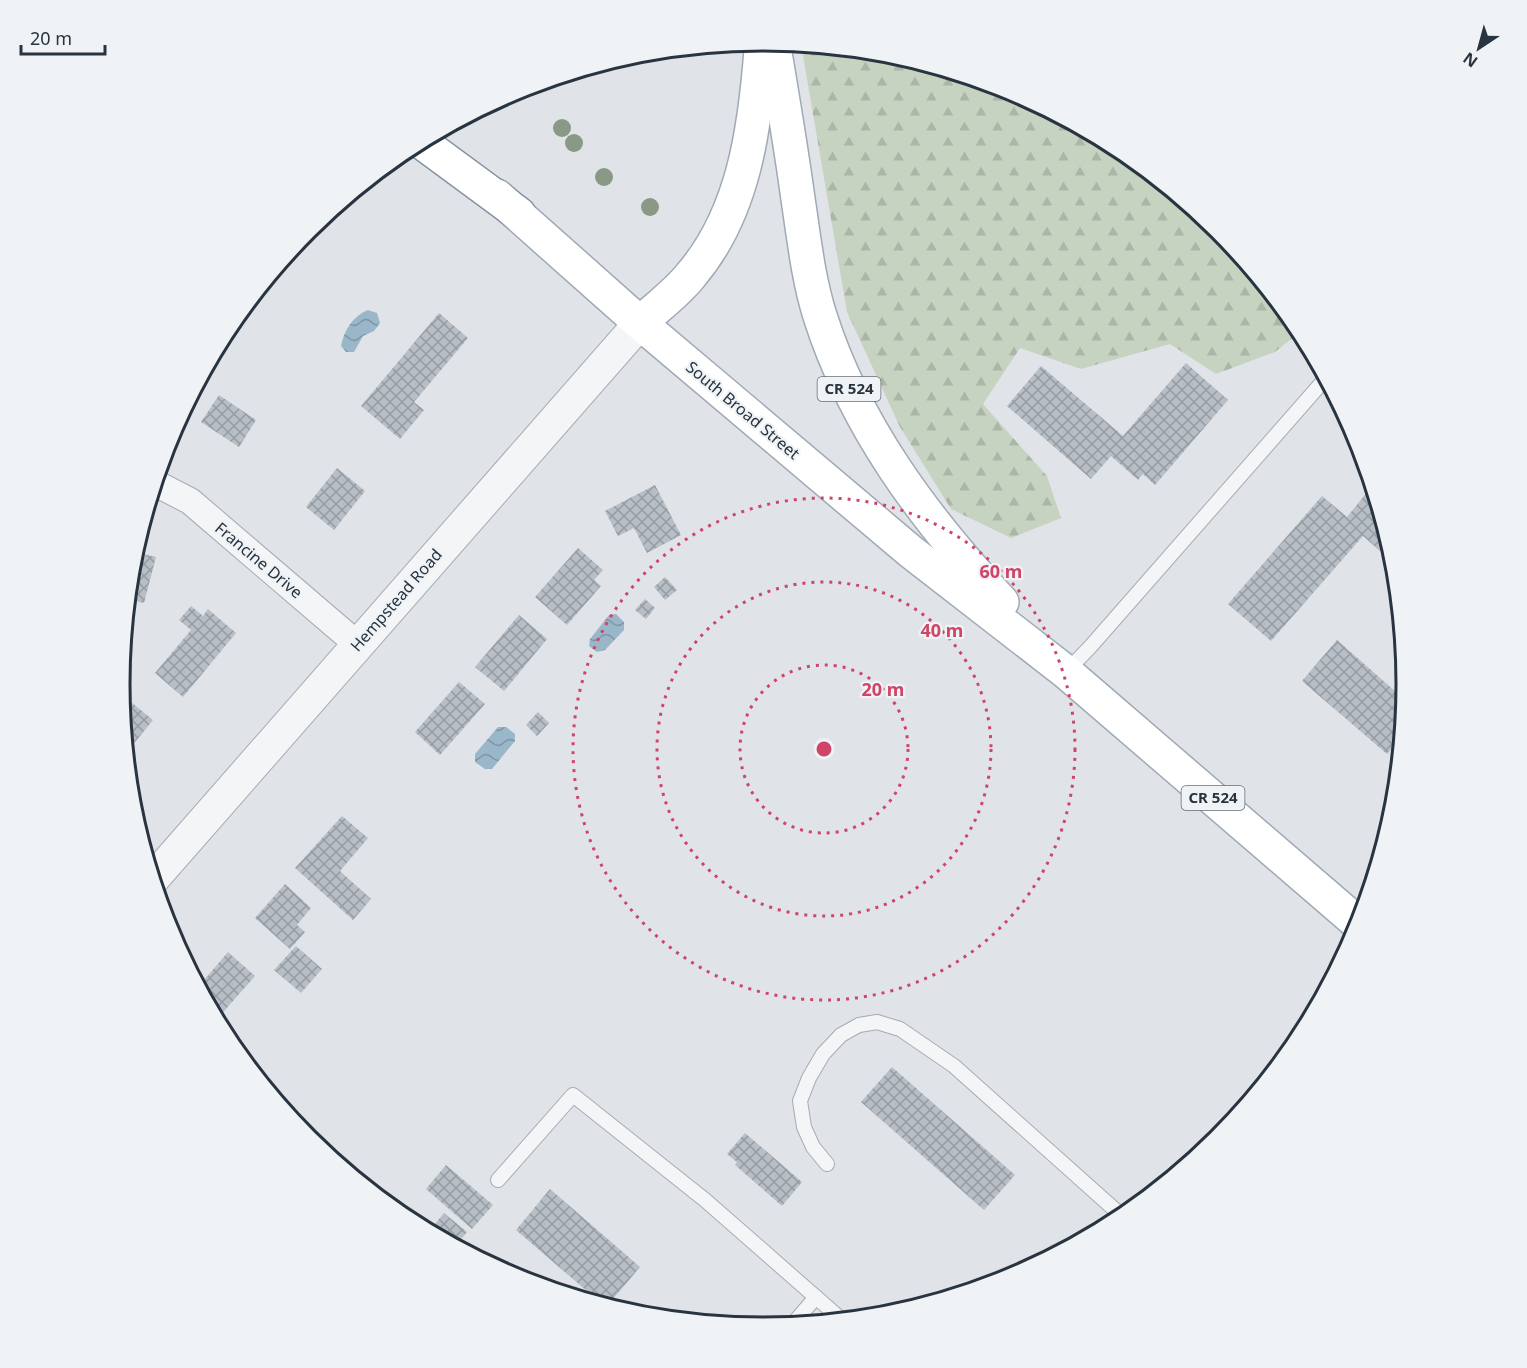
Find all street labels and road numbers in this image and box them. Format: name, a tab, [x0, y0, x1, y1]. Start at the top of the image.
street label: South Broad Street	[681, 356, 805, 464]
road number: CR 524	[818, 377, 880, 401]
street label: Francine Drive	[211, 517, 307, 603]
street label: Hempstead Road	[345, 544, 447, 656]
road number: CR 524	[1182, 786, 1244, 810]

